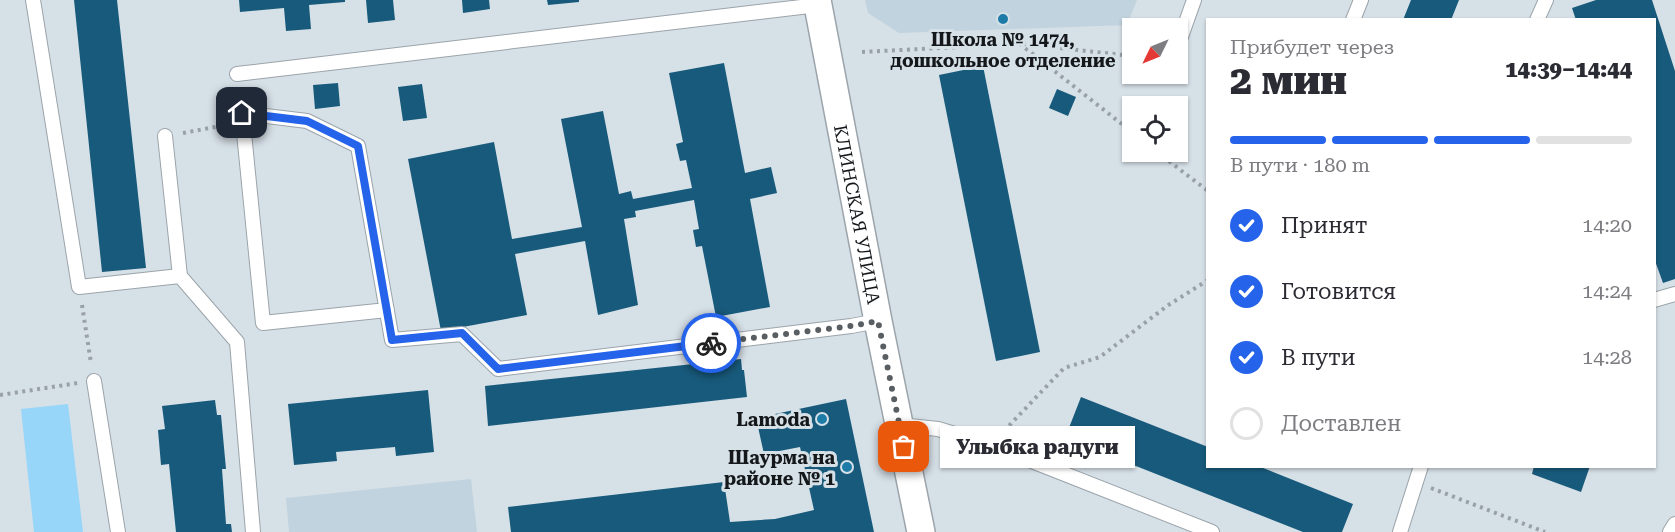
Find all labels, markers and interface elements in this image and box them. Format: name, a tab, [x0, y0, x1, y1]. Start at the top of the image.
marker: Школа № 1474, дошкольное отделение	[996, 12, 1010, 26]
north arrow	[1122, 18, 1188, 84]
map controls	[1122, 18, 1188, 162]
place label: Школа № 1474, дошкольное отделение	[890, 29, 1116, 71]
text: Прибудет через	[1230, 35, 1394, 59]
text: 14:39–14:44	[1505, 57, 1632, 82]
text: 2 мин	[1230, 58, 1347, 104]
pin	[216, 87, 267, 138]
icon: home	[225, 96, 258, 129]
button: locate	[1122, 96, 1188, 162]
street label: КЛИНСКАЯ УЛИЦА	[830, 123, 885, 306]
text: В пути · 180 m	[1230, 153, 1370, 177]
icon: check	[1230, 209, 1263, 242]
text: Принят	[1281, 213, 1368, 238]
text: 14:20	[1582, 213, 1632, 237]
icon: check	[1230, 275, 1263, 308]
text: Готовится	[1281, 279, 1396, 304]
text: 14:24	[1582, 279, 1632, 303]
courier	[681, 313, 741, 373]
icon: bike	[695, 327, 728, 360]
icon: check	[1230, 341, 1263, 374]
text: В пути	[1281, 345, 1356, 370]
text: 14:28	[1582, 345, 1632, 369]
place label: Lamoda	[736, 409, 810, 430]
text: Доставлен	[1281, 411, 1401, 436]
marker: Lamoda	[815, 412, 829, 426]
pin	[878, 421, 929, 472]
callout: Улыбка радуги	[940, 426, 1135, 468]
icon: bag	[887, 430, 920, 463]
text: Улыбка радуги	[956, 435, 1119, 459]
place label: Шаурма на районе № 1	[724, 447, 835, 489]
marker: Шаурма на районе № 1	[840, 460, 854, 474]

